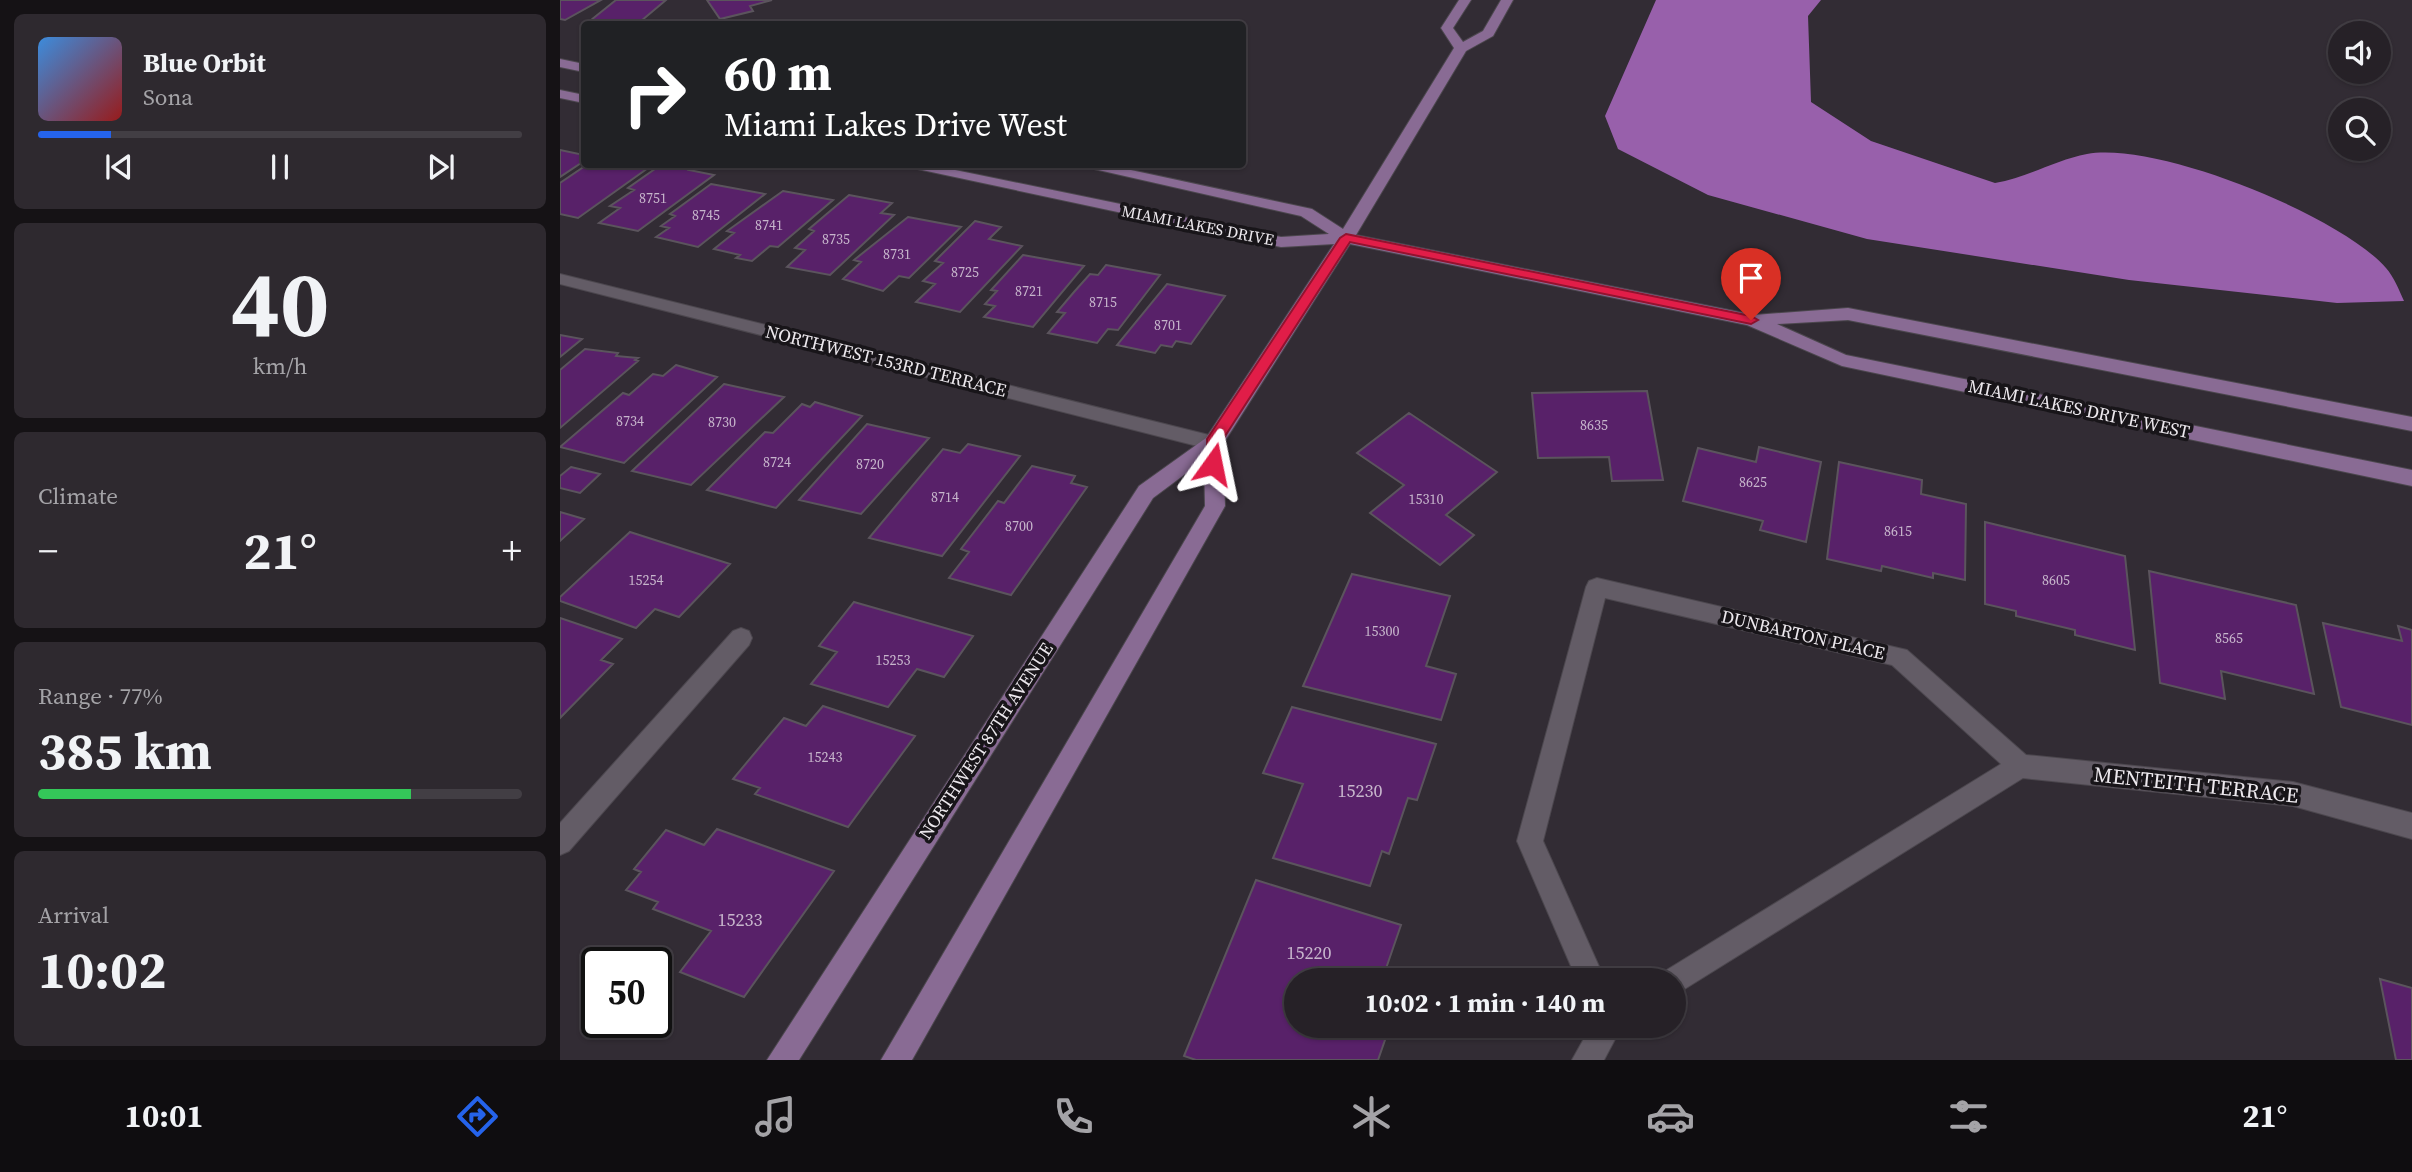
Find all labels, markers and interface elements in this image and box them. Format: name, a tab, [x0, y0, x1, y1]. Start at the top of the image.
map controls	[2328, 21, 2391, 161]
button: sound	[2328, 21, 2391, 84]
text: 60 m	[724, 39, 832, 106]
text: Blue Orbit	[143, 45, 266, 81]
icon: right	[609, 49, 700, 140]
text: Sona	[143, 81, 193, 113]
button: search	[2328, 98, 2391, 161]
text: Miami Lakes Drive West	[724, 103, 1067, 147]
icon: previous	[100, 148, 138, 186]
icon: pause	[261, 148, 299, 186]
icon: next	[422, 148, 460, 186]
house number: 8751	[639, 188, 667, 208]
street label: MIAMI LAKES DRIVE	[1120, 199, 1276, 251]
house number: 8745	[692, 205, 720, 225]
house number: 8741	[755, 215, 783, 235]
house number: 8735	[822, 229, 850, 249]
text: 40	[231, 242, 329, 366]
house number: 8731	[883, 244, 911, 264]
pin	[1721, 248, 1781, 320]
icon: arrive	[1732, 259, 1770, 297]
house number: 8725	[951, 262, 979, 282]
house number: 8721	[1015, 281, 1043, 301]
house number: 8715	[1089, 292, 1117, 312]
house number: 8701	[1154, 315, 1182, 335]
street label: NORTHWEST 153RD TERRACE	[763, 318, 1009, 403]
text: km/h	[253, 350, 307, 382]
street label: MIAMI LAKES DRIVE WEST	[1966, 373, 2192, 444]
house number: 8734	[616, 411, 644, 431]
house number: 8730	[708, 412, 736, 432]
house number: 8635	[1580, 415, 1608, 435]
position arrow	[1176, 427, 1250, 501]
house number: 8724	[763, 452, 791, 472]
house number: 8720	[856, 454, 884, 474]
house number: 8625	[1739, 472, 1767, 492]
text: Climate	[38, 480, 118, 512]
house number: 8714	[931, 487, 959, 507]
house number: 15310	[1409, 489, 1444, 509]
text: 21°	[243, 515, 317, 586]
house number: 8700	[1005, 516, 1033, 536]
house number: 8615	[1884, 521, 1912, 541]
text: −	[38, 525, 58, 577]
text: +	[502, 525, 522, 577]
house number: 15254	[629, 570, 664, 590]
house number: 8605	[2042, 570, 2070, 590]
street label: DUNBARTON PLACE	[1719, 604, 1888, 666]
house number: 15300	[1365, 621, 1400, 641]
house number: 8565	[2215, 628, 2243, 648]
street label: NORTHWEST 87TH AVENUE	[912, 637, 1059, 844]
house number: 15253	[876, 650, 911, 670]
text: Range · 77%	[38, 680, 163, 712]
text: 385 km	[38, 715, 212, 786]
house number: 15243	[808, 747, 843, 767]
street label: MENTEITH TERRACE	[2092, 759, 2300, 810]
house number: 15230	[1338, 778, 1383, 803]
text: Arrival	[38, 899, 109, 931]
house number: 15233	[718, 907, 763, 932]
text: 10:02	[38, 934, 166, 1005]
house number: 15220	[1287, 940, 1332, 965]
speed limit sign: 50	[581, 947, 672, 1038]
text: 10:02 · 1 min · 140 m	[1365, 985, 1605, 1021]
icon: directions	[453, 1092, 502, 1141]
icon: music	[751, 1092, 800, 1141]
icon: phone	[1049, 1092, 1098, 1141]
icon: climate	[1347, 1092, 1396, 1141]
icon: car	[1646, 1092, 1695, 1141]
icon: filters	[1944, 1092, 1993, 1141]
text: 10:01	[125, 1094, 204, 1138]
text: 21°	[2242, 1094, 2287, 1138]

